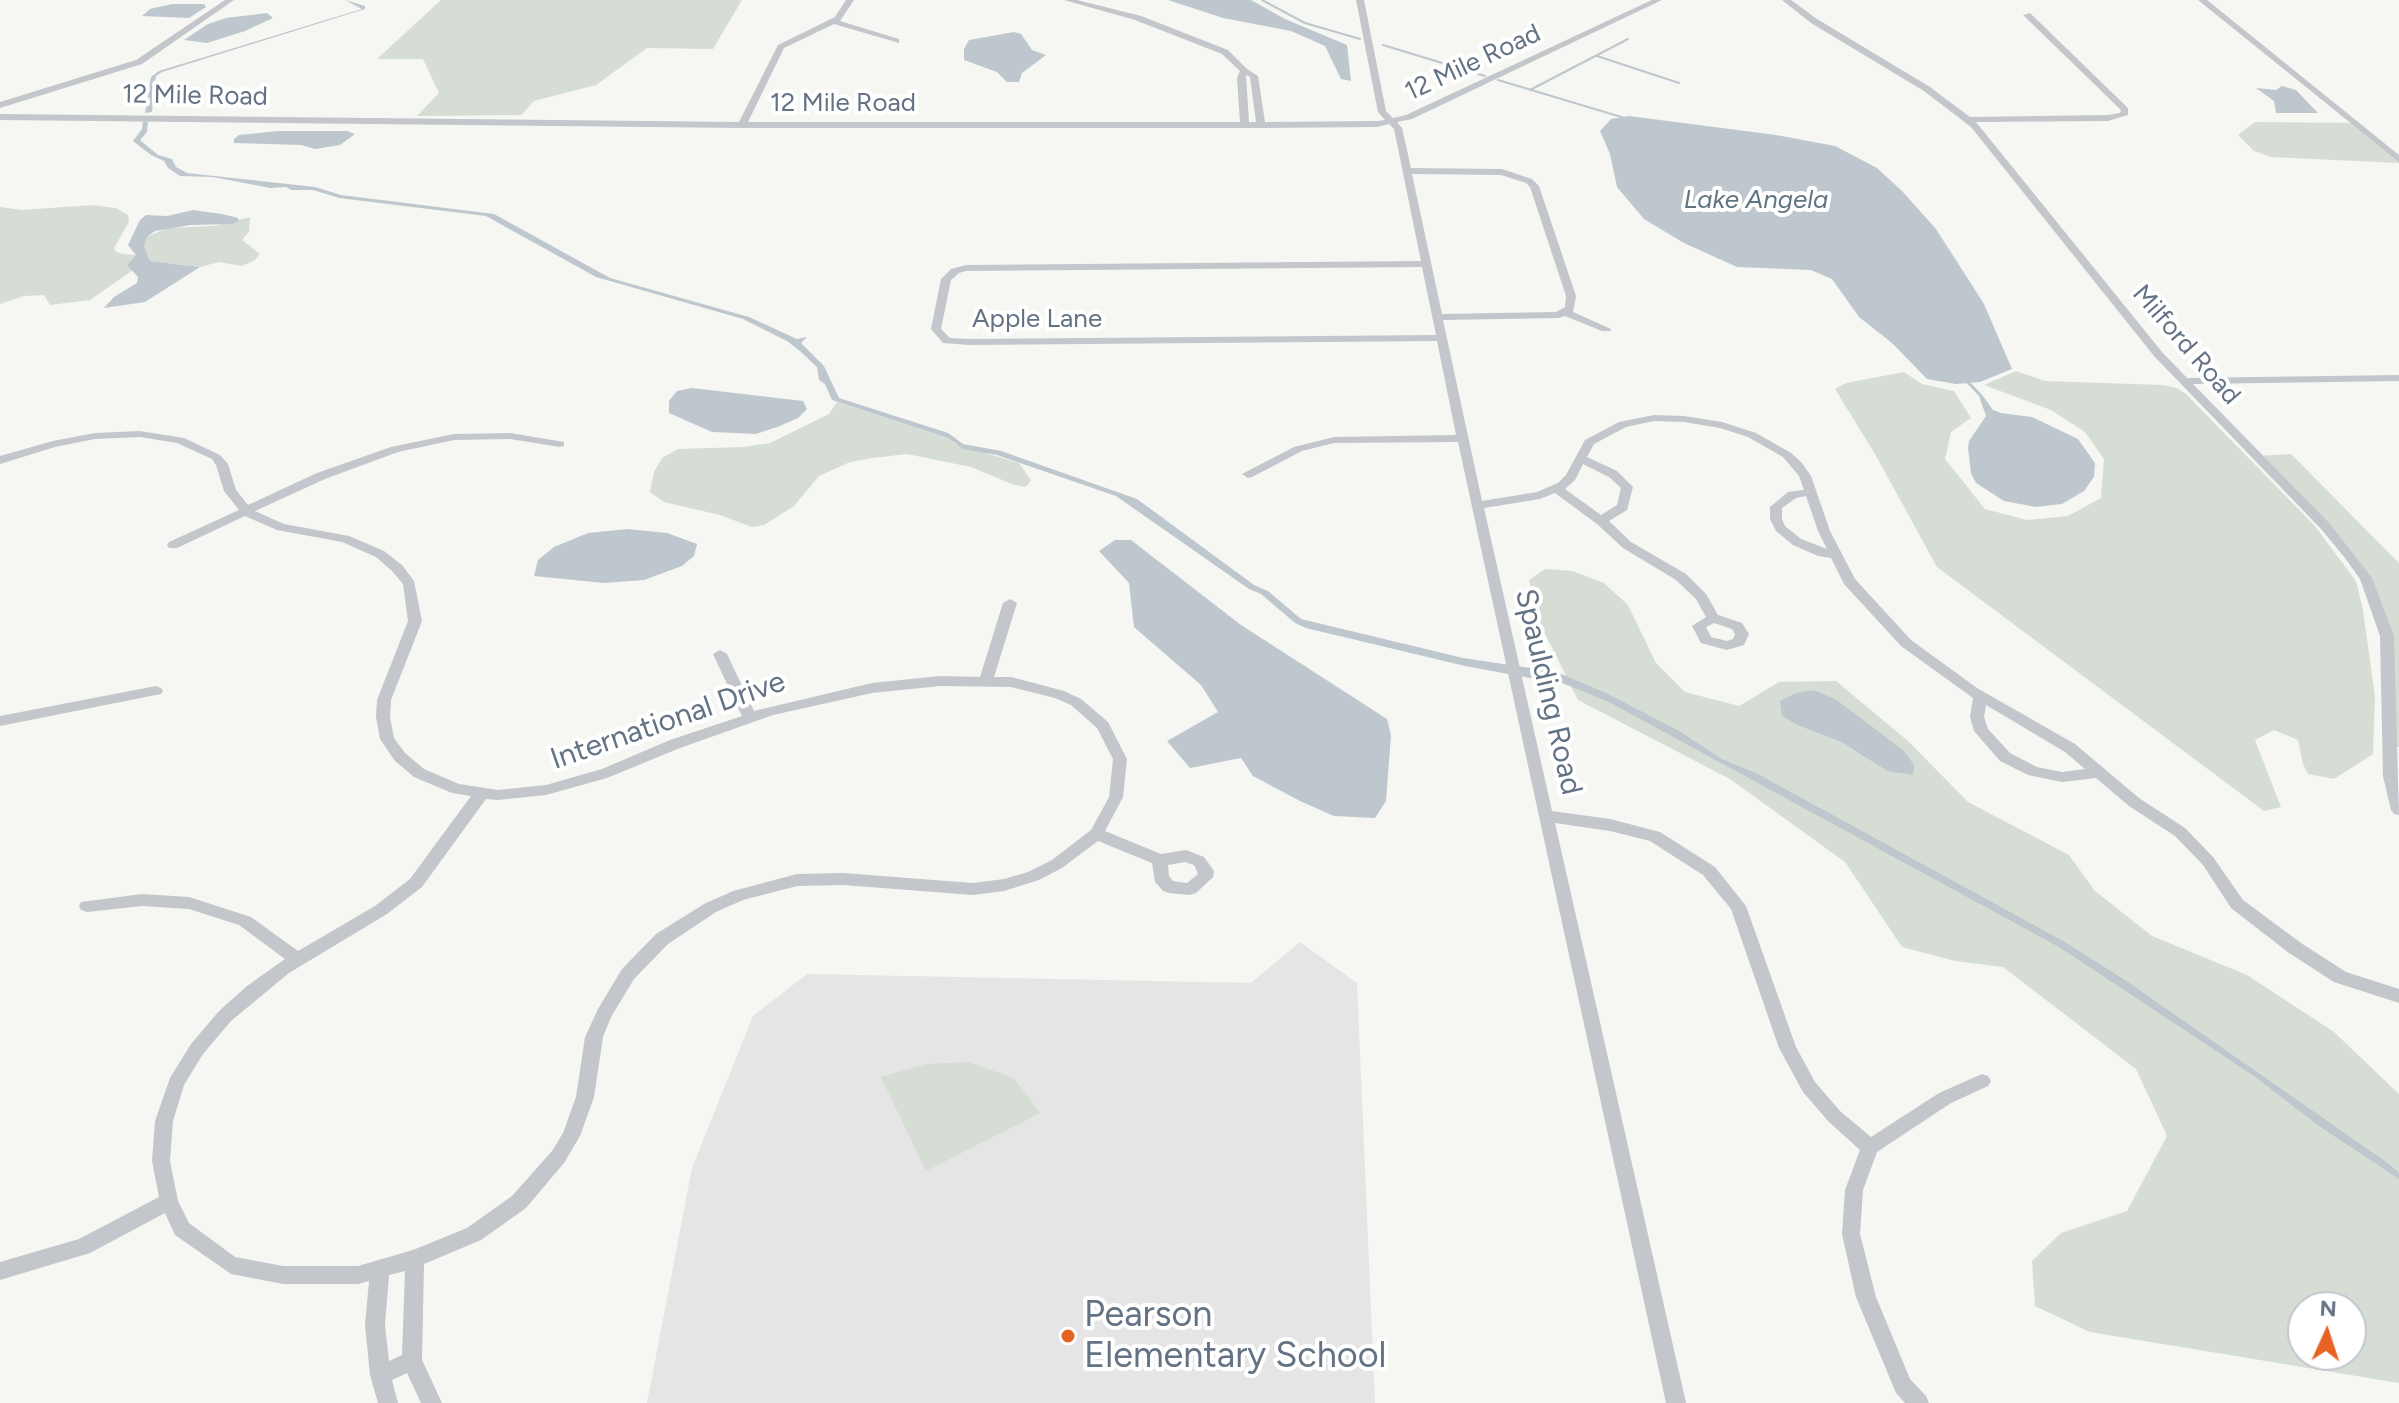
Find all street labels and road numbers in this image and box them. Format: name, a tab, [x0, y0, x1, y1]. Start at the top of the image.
street label: 12 Mile Road	[1400, 18, 1546, 108]
street label: 12 Mile Road	[122, 79, 268, 113]
street label: 12 Mile Road	[770, 87, 916, 119]
street label: Milford Road	[2125, 279, 2247, 411]
street label: Apple Lane	[972, 303, 1102, 335]
street label: Spaulding Road	[1507, 586, 1589, 798]
street label: International Drive	[546, 664, 790, 778]

